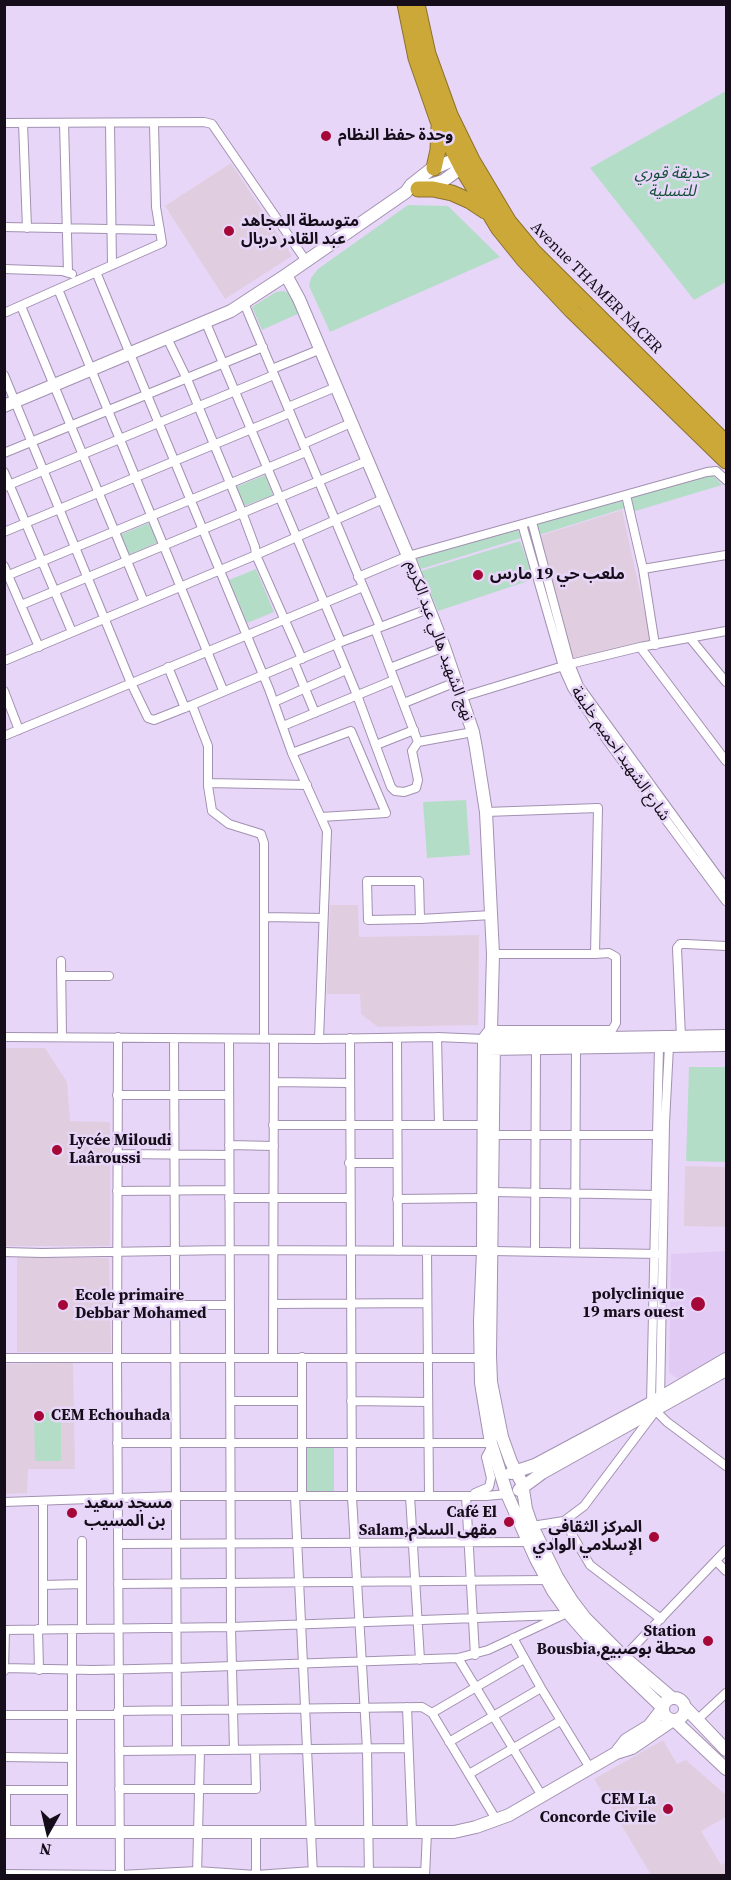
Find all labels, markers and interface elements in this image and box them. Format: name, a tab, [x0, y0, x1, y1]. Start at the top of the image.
place label: وحدة حفظ النظام	[338, 126, 453, 146]
marker: وحدة حفظ النظام	[319, 129, 333, 143]
park label: حديقة قوري للتسلية	[635, 164, 709, 202]
place label: متوسطة المجاهد عبد القادر دربال	[241, 212, 359, 250]
street label: Avenue THAMER NACER	[526, 218, 666, 358]
marker: متوسطة المجاهد عبد القادر دربال	[222, 224, 236, 238]
street label: نهج الشهيد هالي عبد الكريم	[401, 558, 477, 724]
place label: ملعب حي 19 مارس	[490, 565, 625, 585]
marker: ملعب حي 19 مارس	[471, 568, 485, 582]
street label: شارع الشهيد احميم خليفة	[566, 683, 674, 825]
place label: Lycée Miloudi Laâroussi	[69, 1131, 172, 1169]
marker: Lycée Miloudi Laâroussi	[50, 1143, 64, 1157]
place label: polyclinique 19 mars ouest	[582, 1285, 684, 1323]
place label: Ecole primaire Debbar Mohamed	[75, 1286, 207, 1324]
marker: polyclinique 19 mars ouest	[689, 1295, 707, 1313]
marker: Ecole primaire Debbar Mohamed	[56, 1298, 70, 1312]
place label: CEM Echouhada	[51, 1406, 170, 1426]
marker: CEM Echouhada	[32, 1409, 46, 1423]
place label: مسجد سعيد بن المسيب	[84, 1494, 172, 1532]
place label: Café El Salam,مقهى السلام	[359, 1503, 497, 1541]
marker: مسجد سعيد بن المسيب	[65, 1506, 79, 1520]
marker: Café El Salam,مقهى السلام	[502, 1515, 516, 1529]
place label: المركز الثقافي الإسلامي الوادي	[533, 1518, 642, 1556]
marker: المركز الثقافي الإسلامي الوادي	[647, 1530, 661, 1544]
place label: Station Bousbia,محطة بوصبيع	[536, 1622, 696, 1660]
marker: Station Bousbia,محطة بوصبيع	[701, 1634, 715, 1648]
place label: CEM La Concorde Civile	[540, 1790, 656, 1828]
north arrow	[18, 1802, 78, 1862]
marker: CEM La Concorde Civile	[661, 1802, 675, 1816]
text: N	[38, 1838, 53, 1862]

